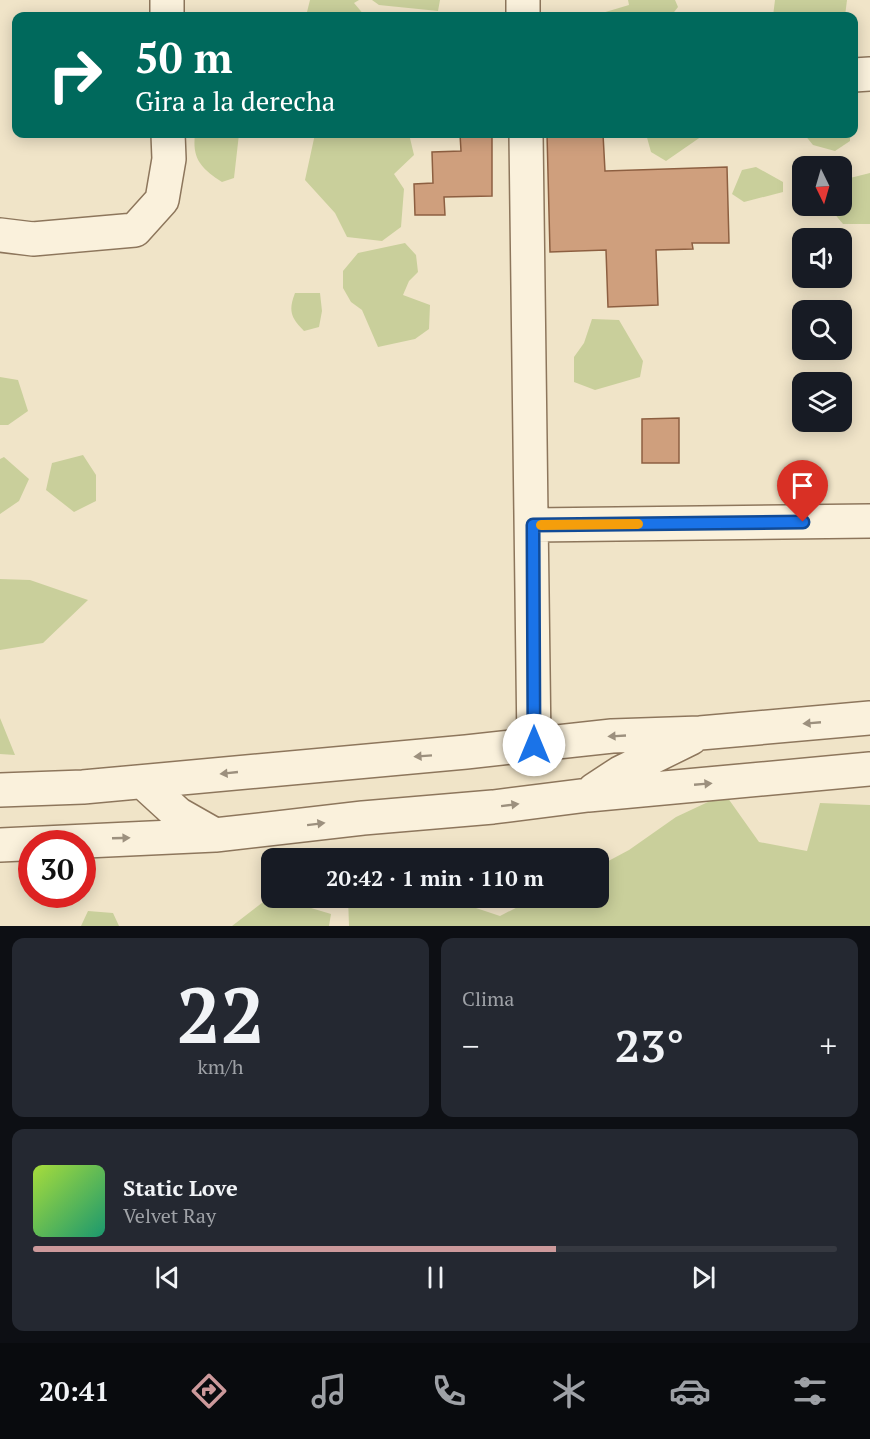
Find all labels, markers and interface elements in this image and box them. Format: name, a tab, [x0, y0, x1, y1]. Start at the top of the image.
text: 50 m	[135, 29, 233, 85]
icon: right	[36, 36, 114, 114]
text: Gira a la derecha	[135, 83, 335, 119]
north arrow	[792, 156, 852, 216]
map controls	[792, 156, 852, 432]
button: sound	[792, 228, 852, 288]
button: search	[792, 300, 852, 360]
button: layers	[792, 372, 852, 432]
pin	[777, 460, 828, 522]
icon: arrive	[786, 469, 819, 502]
position arrow	[502, 713, 566, 777]
one-way arrow	[802, 718, 821, 728]
one-way arrow	[608, 732, 627, 741]
one-way arrow	[414, 751, 433, 760]
one-way arrow	[220, 768, 239, 778]
one-way arrow	[694, 779, 713, 789]
one-way arrow	[500, 800, 519, 810]
one-way arrow	[306, 819, 325, 828]
speed limit sign: 30	[18, 830, 96, 908]
one-way arrow	[112, 833, 131, 842]
text: 20:42 · 1 min · 110 m	[326, 863, 544, 892]
text: 22	[176, 962, 265, 1065]
text: Clima	[462, 985, 514, 1012]
text: 23°	[615, 1015, 684, 1075]
text: −	[462, 1024, 480, 1067]
text: +	[819, 1024, 837, 1067]
text: km/h	[197, 1053, 244, 1080]
text: Static Love	[123, 1173, 238, 1202]
text: Velvet Ray	[123, 1202, 216, 1229]
icon: previous	[151, 1261, 184, 1294]
icon: pause	[419, 1261, 452, 1294]
icon: next	[687, 1261, 720, 1294]
icon: directions	[188, 1370, 230, 1412]
icon: music	[308, 1370, 350, 1412]
icon: phone	[428, 1370, 470, 1412]
icon: climate	[548, 1370, 590, 1412]
icon: car	[669, 1370, 711, 1412]
icon: filters	[789, 1370, 831, 1412]
text: 20:41	[39, 1373, 109, 1409]

